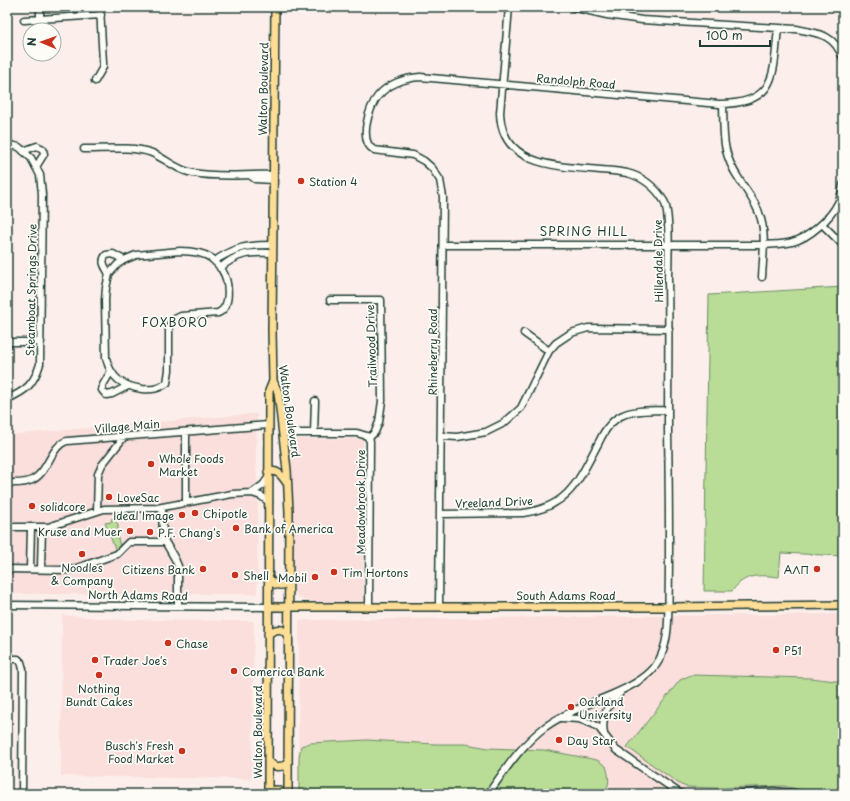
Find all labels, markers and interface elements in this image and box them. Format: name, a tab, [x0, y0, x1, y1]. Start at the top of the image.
north arrow	[22, 22, 62, 62]
scale bar	[700, 22, 770, 48]
text: 100 m	[706, 26, 743, 44]
text: N	[23, 37, 40, 46]
street label: Walton Boulevard	[254, 42, 272, 136]
street label: Randolph Road	[536, 69, 616, 93]
place label: Station 4	[309, 173, 358, 190]
marker: Station 4	[296, 176, 306, 186]
street label: Hillendale Drive	[649, 219, 667, 303]
district label: SPRING HILL	[540, 222, 628, 240]
street label: Steamboat Springs Drive	[21, 224, 41, 356]
street label: Trailwood Drive	[361, 304, 381, 388]
street label: Rhineberry Road	[424, 308, 441, 396]
district label: FOXBORO	[142, 313, 208, 331]
street label: Walton Boulevard	[275, 364, 305, 459]
street label: Village Main	[94, 415, 160, 437]
street label: Meadowbrook Drive	[352, 449, 369, 555]
place label: Whole Foods Market	[159, 450, 224, 480]
marker: Whole Foods Market	[146, 459, 156, 469]
place label: LoveSac	[117, 489, 159, 506]
marker: LoveSac	[104, 492, 114, 502]
street label: Vreeland Drive	[455, 492, 533, 512]
place label: solidcore	[40, 498, 86, 515]
marker: solidcore	[27, 501, 37, 511]
place label: Chipotle	[203, 505, 248, 522]
place label: Ideal Image	[113, 507, 174, 524]
marker: Chipotle	[190, 508, 200, 518]
marker: Ideal Image	[177, 510, 187, 520]
place label: Bank of America	[244, 520, 334, 537]
place label: Kruse and Muer	[38, 523, 123, 540]
marker: Bank of America	[231, 523, 241, 533]
place label: P.F. Chang's	[158, 524, 220, 541]
marker: Kruse and Muer	[125, 526, 135, 536]
marker: P.F. Chang's	[145, 527, 155, 537]
marker: Noodles & Company	[77, 549, 87, 559]
place label: Noodles & Company	[51, 559, 113, 589]
place label: Citizens Bank	[122, 561, 195, 578]
place label: AΛΠ	[784, 561, 809, 578]
marker: Citizens Bank	[198, 564, 208, 574]
place label: Tim Hortons	[342, 564, 408, 581]
marker: AΛΠ	[812, 564, 822, 574]
place label: Shell	[243, 567, 269, 584]
marker: Tim Hortons	[329, 567, 339, 577]
place label: Mobil	[278, 569, 307, 586]
marker: Shell	[230, 570, 240, 580]
marker: Mobil	[310, 572, 320, 582]
street label: North Adams Road	[88, 586, 188, 604]
street label: South Adams Road	[516, 587, 616, 604]
place label: Chase	[176, 635, 208, 652]
marker: Chase	[163, 638, 173, 648]
place label: P51	[784, 642, 802, 659]
marker: P51	[771, 645, 781, 655]
place label: Trader Joe's	[103, 652, 167, 669]
marker: Trader Joe's	[90, 655, 100, 665]
place label: Comerica Bank	[242, 663, 325, 680]
marker: Comerica Bank	[229, 666, 239, 676]
marker: Nothing Bundt Cakes	[94, 670, 104, 680]
place label: Nothing Bundt Cakes	[65, 680, 133, 710]
street label: Walton Boulevard	[249, 685, 266, 779]
place label: Oakland University	[579, 693, 632, 723]
marker: Oakland University	[566, 702, 576, 712]
place label: Day Star	[567, 732, 615, 749]
marker: Day Star	[554, 735, 564, 745]
place label: Busch's Fresh Food Market	[105, 737, 175, 767]
marker: Busch's Fresh Food Market	[177, 746, 187, 756]

